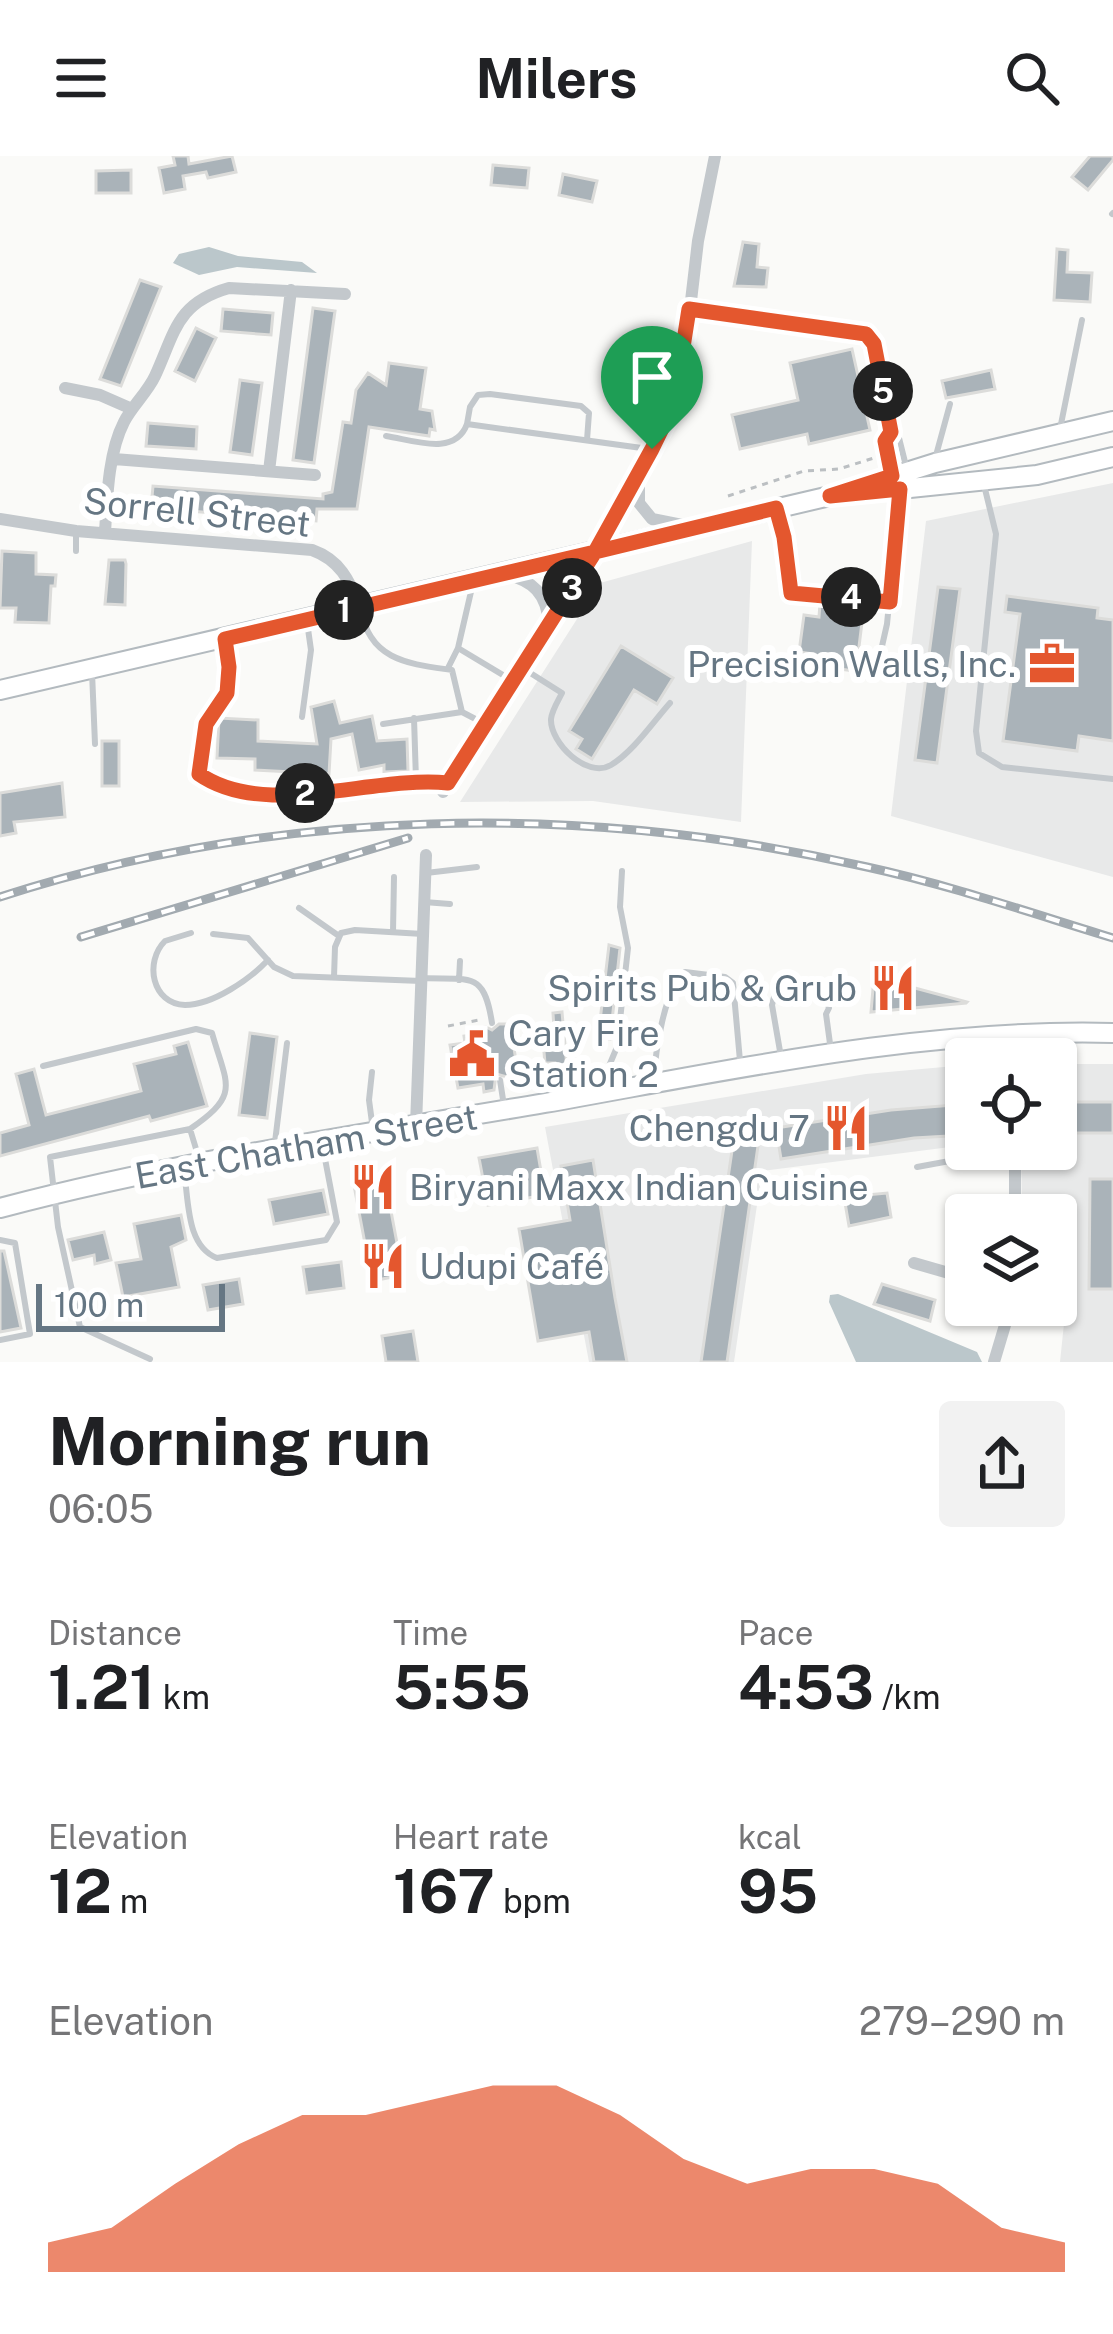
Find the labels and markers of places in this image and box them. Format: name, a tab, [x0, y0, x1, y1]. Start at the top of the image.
pin	[601, 326, 703, 449]
pin: 5	[853, 361, 913, 421]
pin: 3	[542, 558, 602, 618]
pin: 4	[821, 567, 881, 627]
pin: 1	[314, 580, 374, 640]
office icon: Precision Walls, Inc.	[1027, 639, 1077, 689]
place label: Precision Walls, Inc.	[687, 643, 1016, 685]
pin: 2	[275, 763, 335, 823]
restaurant icon: Spirits Pub & Grub	[868, 963, 918, 1013]
place label: Spirits Pub & Grub	[547, 967, 857, 1009]
place label: Cary Fire Station 2	[508, 1012, 660, 1095]
public building icon: Cary Fire Station 2	[447, 1029, 497, 1079]
restaurant icon: Chengdu 7	[821, 1103, 871, 1153]
place label: Chengdu 7	[629, 1107, 810, 1149]
restaurant icon: Biryani Maxx Indian Cuisine	[348, 1162, 398, 1212]
place label: Biryani Maxx Indian Cuisine	[409, 1166, 869, 1208]
restaurant icon: Udupi Café	[358, 1241, 408, 1291]
place label: Udupi Café	[419, 1245, 604, 1287]

